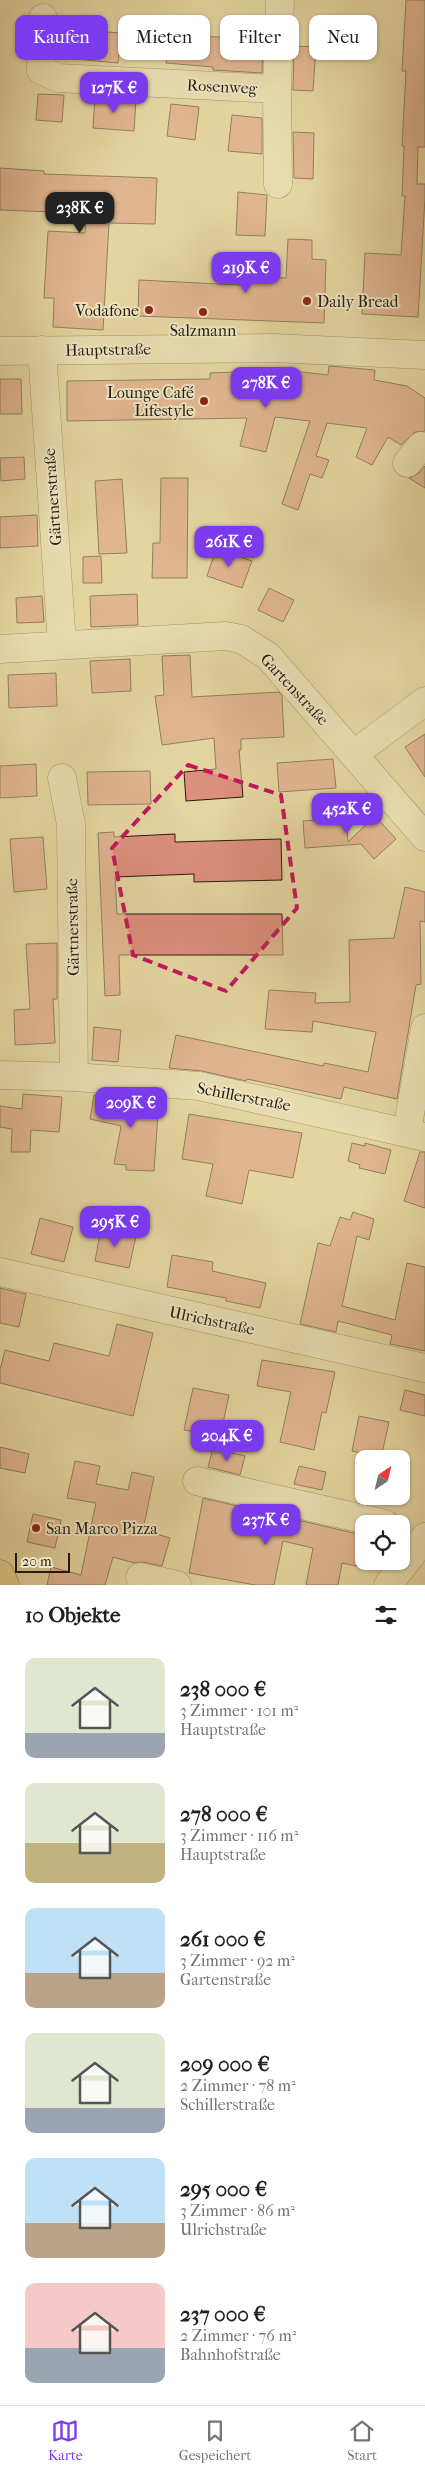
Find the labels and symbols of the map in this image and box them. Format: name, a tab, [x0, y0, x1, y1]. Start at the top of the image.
pin: 127K €	[73, 72, 155, 114]
street label: Rosenweg	[186, 75, 258, 98]
pin: 238K €	[39, 192, 121, 234]
pin: 219K €	[205, 252, 287, 294]
place label: Daily Bread	[317, 292, 399, 311]
marker: Daily Bread	[301, 295, 313, 307]
place label: Vodafone	[74, 301, 139, 320]
marker: Vodafone	[143, 304, 155, 316]
marker: Salzmann	[197, 306, 209, 318]
place label: Salzmann	[170, 321, 237, 340]
street label: Hauptstraße	[65, 339, 151, 360]
pin: 278K €	[225, 366, 307, 409]
place label: Lounge Café Lifestyle	[107, 383, 194, 420]
marker: Lounge Café Lifestyle	[198, 395, 210, 407]
street label: Gärtnerstraße	[40, 447, 65, 546]
pin: 261K €	[188, 526, 270, 568]
street label: Gartenstraße	[257, 650, 333, 729]
pin: 452K €	[306, 792, 388, 835]
street label: Gärtnerstraße	[62, 878, 83, 976]
street label: Schillerstraße	[195, 1078, 292, 1115]
pin: 209K €	[90, 1086, 172, 1129]
pin: 295K €	[74, 1206, 156, 1248]
street label: Ulrichstraße	[167, 1302, 256, 1339]
pin: 204K €	[186, 1420, 268, 1462]
north arrow	[355, 1450, 410, 1505]
pin: 237K €	[225, 1504, 307, 1546]
place label: San Marco Pizza	[46, 1519, 158, 1538]
marker: San Marco Pizza	[30, 1522, 42, 1534]
scale bar	[15, 1550, 70, 1573]

